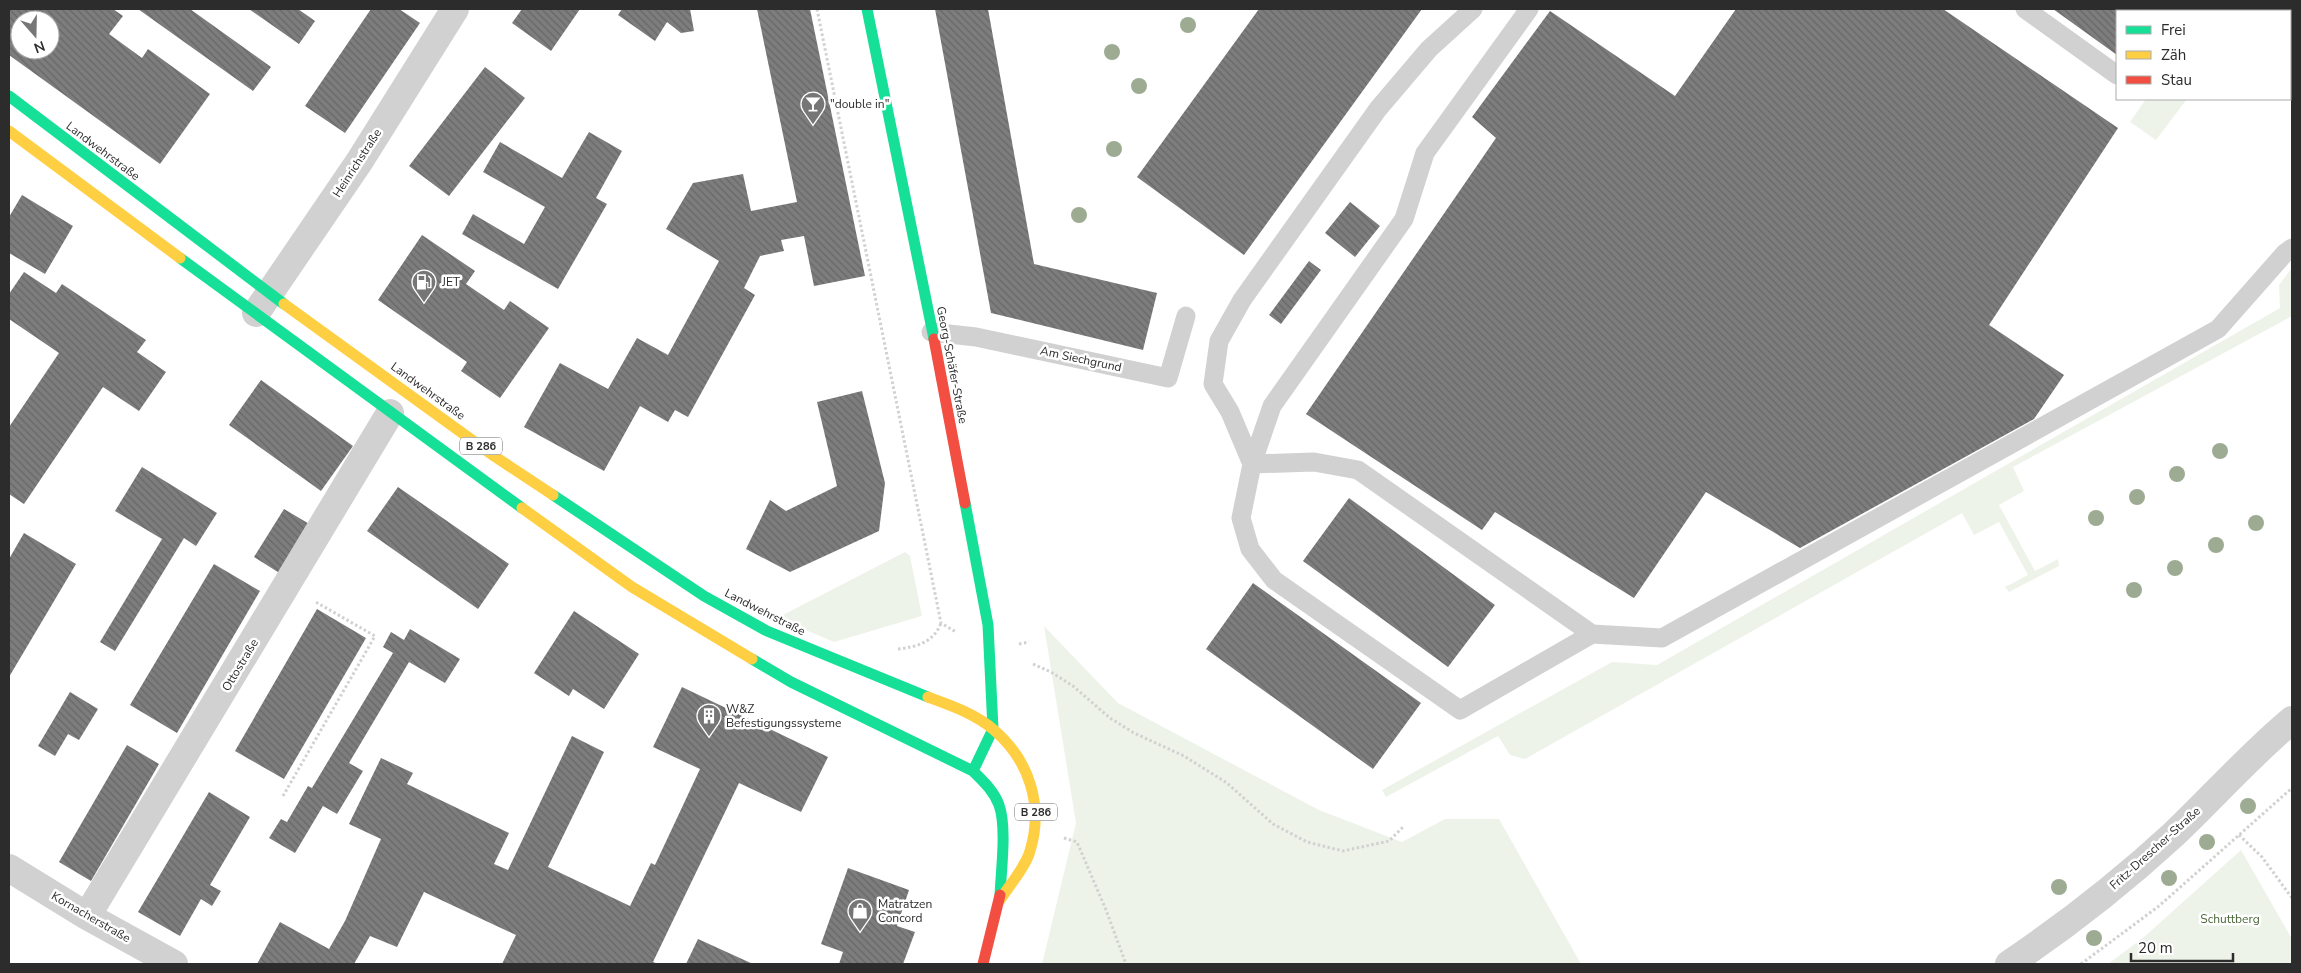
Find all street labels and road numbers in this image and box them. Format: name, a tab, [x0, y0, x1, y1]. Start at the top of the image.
street label: Landwehrstraße	[63, 118, 143, 184]
street label: Heinrichstraße	[329, 126, 385, 200]
street label: Georg-Schäfer-Straße	[933, 305, 971, 425]
street label: Am Siechgrund	[1039, 343, 1123, 375]
street label: Landwehrstraße	[388, 359, 468, 423]
road number: B 286	[460, 438, 502, 454]
street label: Landwehrstraße	[722, 585, 808, 639]
street label: Ottostraße	[218, 636, 262, 694]
street label: Fritz-Drescher-Straße	[2106, 803, 2204, 893]
road number: B 286	[1015, 804, 1057, 820]
street label: Kornacherstraße	[49, 888, 133, 946]

